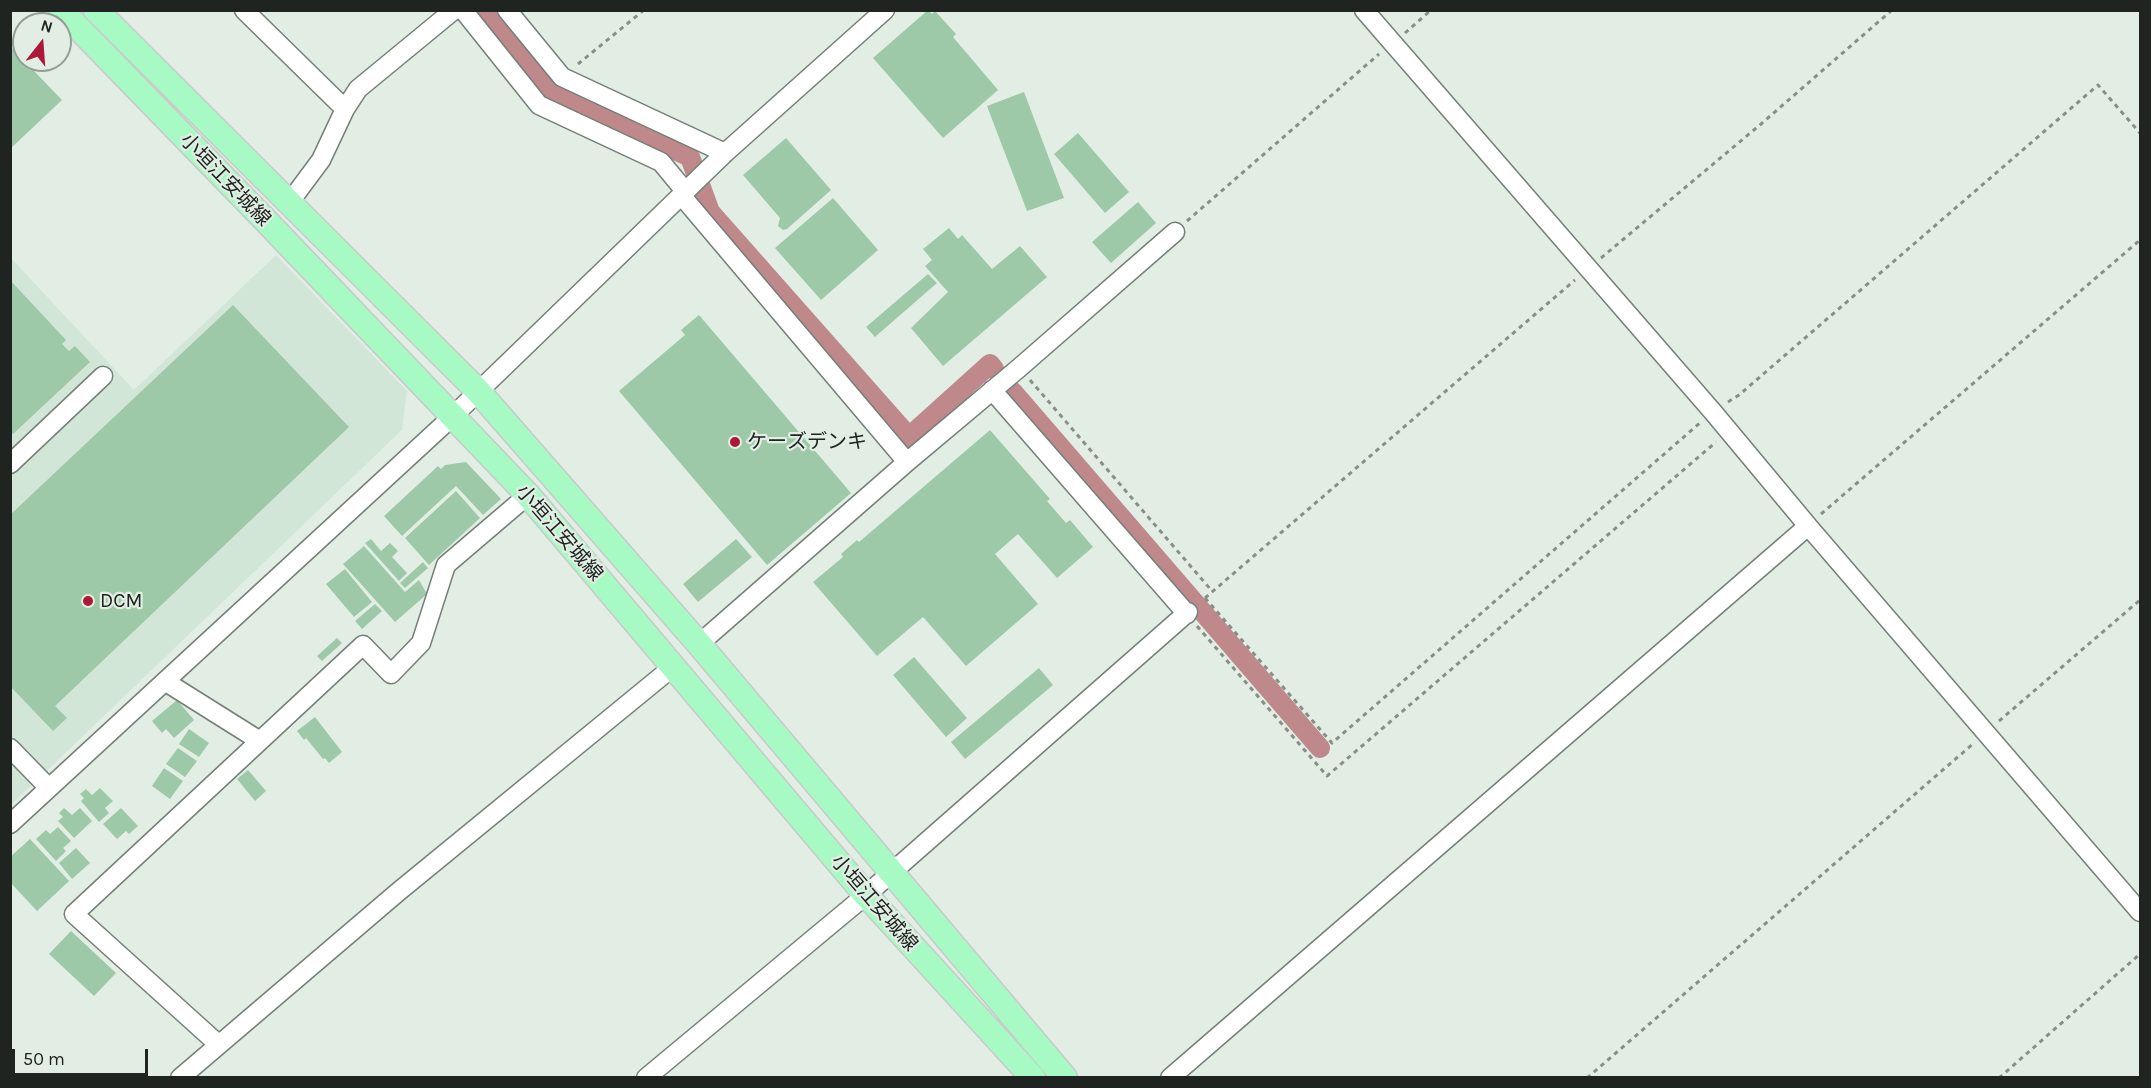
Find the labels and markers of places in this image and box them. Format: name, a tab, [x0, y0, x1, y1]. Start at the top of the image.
place label: ケーズデンキ	[747, 430, 867, 454]
marker: ケーズデンキ	[728, 435, 742, 449]
place label: DCM	[100, 589, 142, 613]
marker: DCM	[81, 594, 95, 608]

